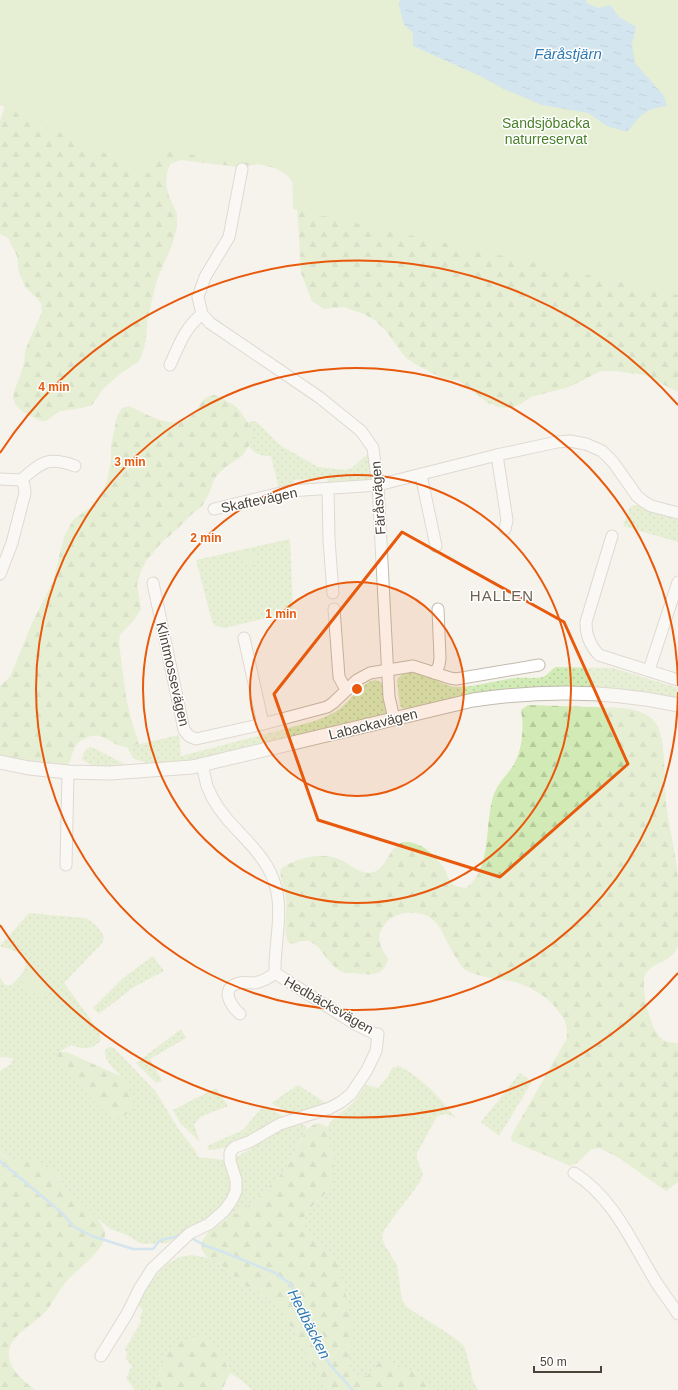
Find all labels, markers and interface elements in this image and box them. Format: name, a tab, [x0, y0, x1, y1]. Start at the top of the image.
water label: Färåstjärn	[534, 45, 602, 62]
park label: Sandsjöbacka naturreservat	[502, 115, 590, 147]
text: 4 min	[38, 380, 70, 394]
text: 3 min	[114, 455, 146, 469]
street label: Färåsvägen	[367, 461, 389, 535]
street label: Skaftevägen	[219, 484, 299, 516]
text: 2 min	[190, 531, 222, 545]
district label: HALLEN	[470, 587, 534, 604]
text: 1 min	[265, 607, 297, 621]
street label: Klintmossevägen	[153, 620, 193, 728]
centre of rings	[350, 682, 364, 696]
street label: Labackavägen	[327, 705, 419, 743]
street label: Hedbäcksvägen	[282, 973, 376, 1037]
water label: Hedbäcken	[285, 1286, 334, 1361]
scale bar	[534, 1348, 601, 1374]
text: 50 m	[540, 1355, 567, 1369]

